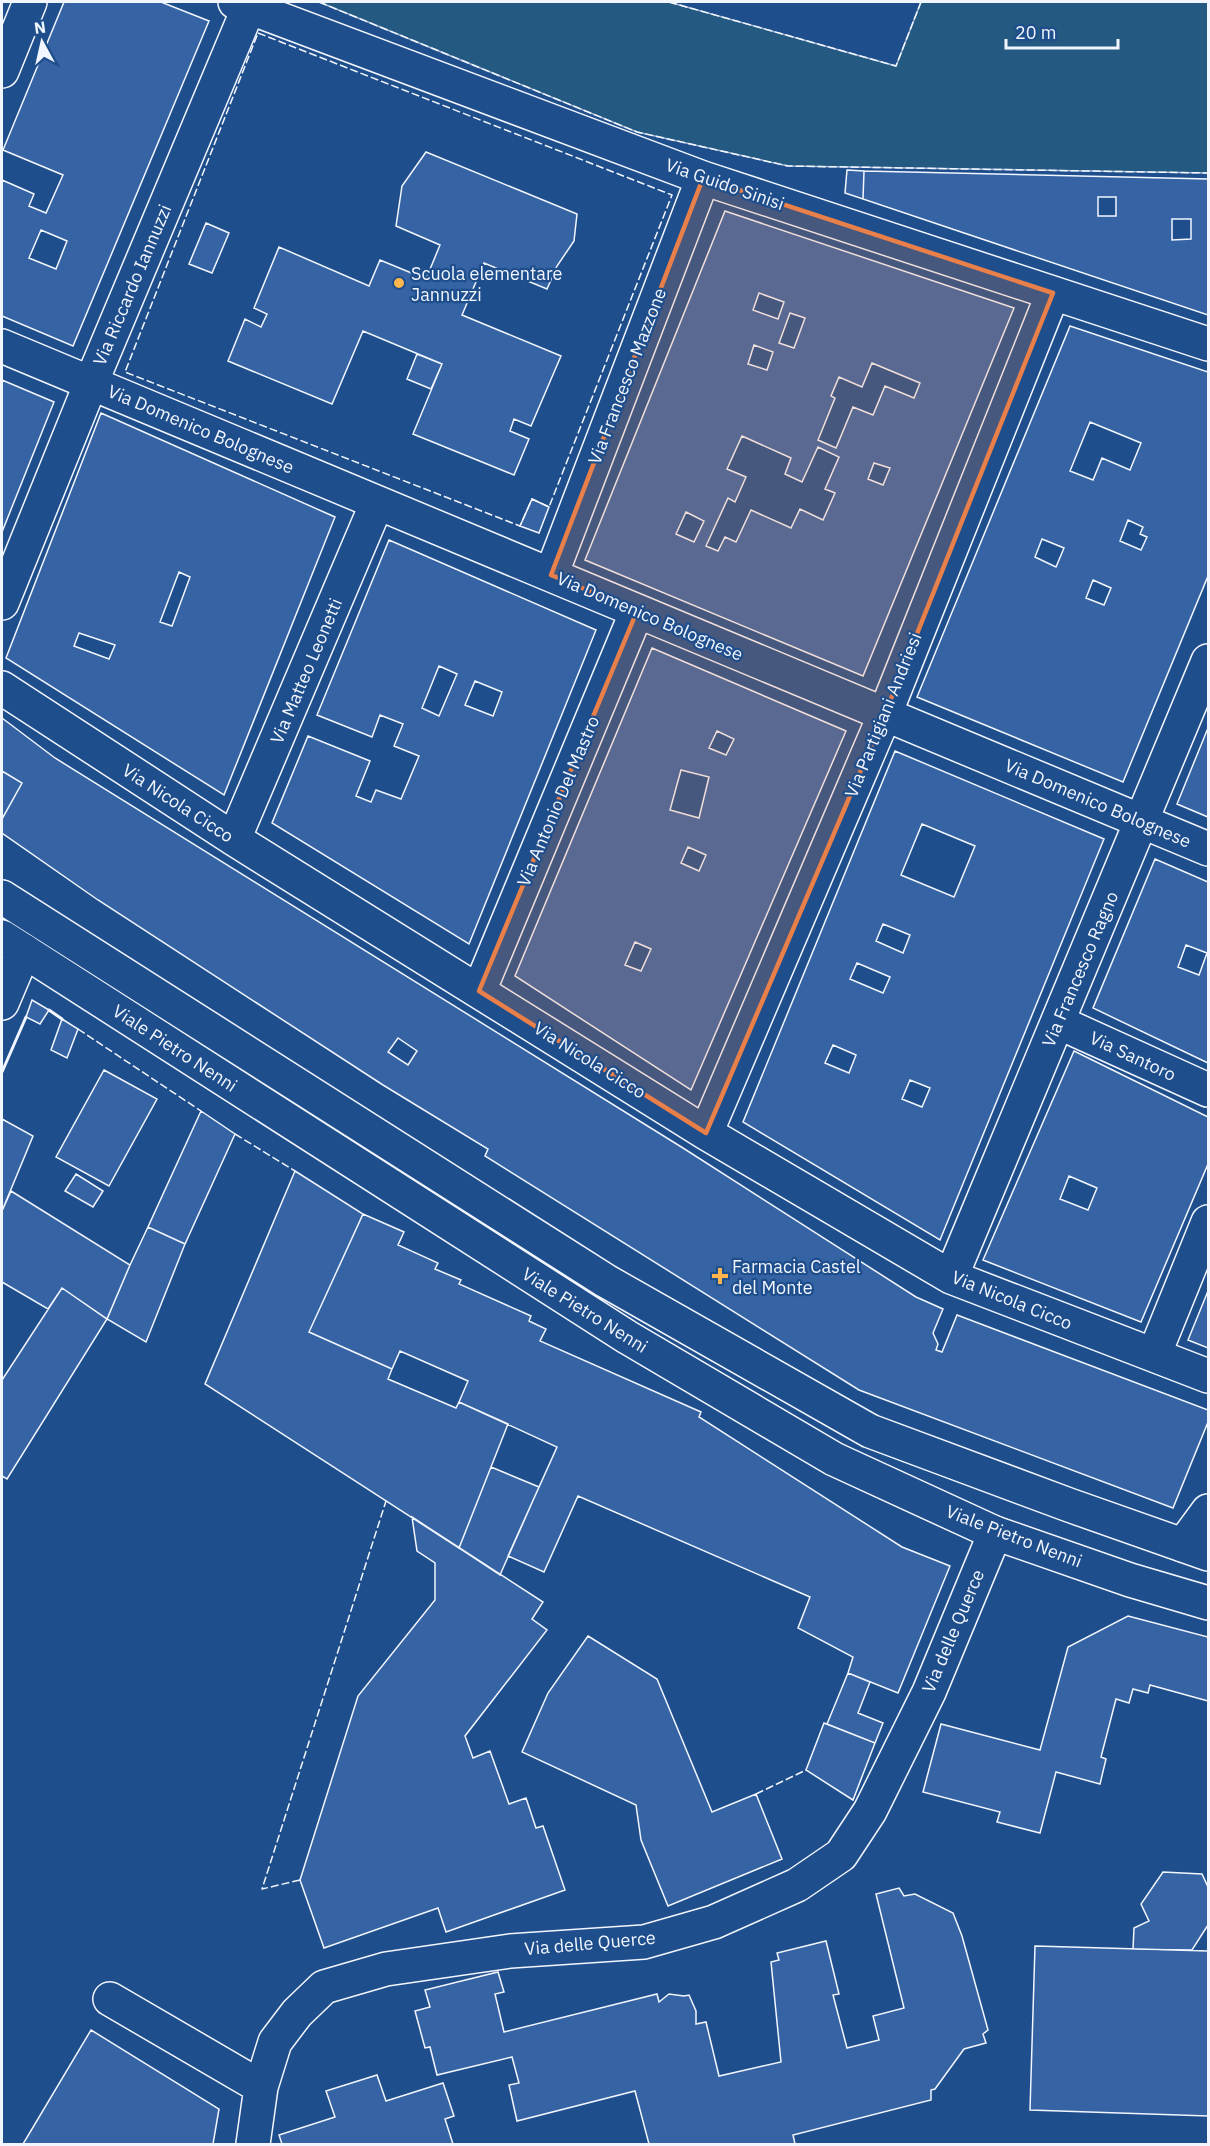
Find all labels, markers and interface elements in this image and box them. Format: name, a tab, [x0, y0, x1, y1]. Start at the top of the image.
north arrow	[12, 12, 72, 72]
scale bar	[1006, 12, 1118, 50]
text: N	[33, 16, 47, 38]
text: 20 m	[1015, 21, 1057, 44]
street label: Via Guido Sinisi	[663, 153, 787, 215]
street label: Via Riccardo Iannuzzi	[88, 201, 176, 369]
place label: Scuola elementare Jannuzzi	[411, 262, 562, 306]
marker: Scuola elementare Jannuzzi	[392, 276, 406, 290]
street label: Via Francesco Mazzone	[583, 284, 671, 468]
street label: Via Domenico Bolognese	[104, 379, 298, 479]
street label: Via Domenico Bolognese	[553, 566, 747, 666]
street label: Via Matteo Leonetti	[265, 595, 347, 747]
street label: Via Partigiani Andriesi	[839, 629, 927, 801]
street label: Via Antonio Del Mastro	[512, 712, 604, 890]
street label: Via Domenico Bolognese	[1001, 753, 1195, 853]
street label: Via Nicola Cicco	[118, 759, 238, 847]
street label: Via Francesco Ragno	[1037, 888, 1123, 1050]
street label: Viale Pietro Nenni	[108, 999, 242, 1097]
street label: Via Nicola Cicco	[530, 1016, 650, 1104]
street label: Via Santoro	[1086, 1026, 1180, 1086]
place label: Farmacia Castel del Monte	[732, 1255, 861, 1299]
street label: Viale Pietro Nenni	[518, 1262, 652, 1358]
street label: Via Nicola Cicco	[948, 1265, 1076, 1335]
marker: Farmacia Castel del Monte	[713, 1269, 727, 1283]
street label: Viale Pietro Nenni	[943, 1499, 1085, 1573]
street label: Via delle Querce	[917, 1566, 989, 1696]
street label: Via delle Querce	[523, 1926, 657, 1960]

